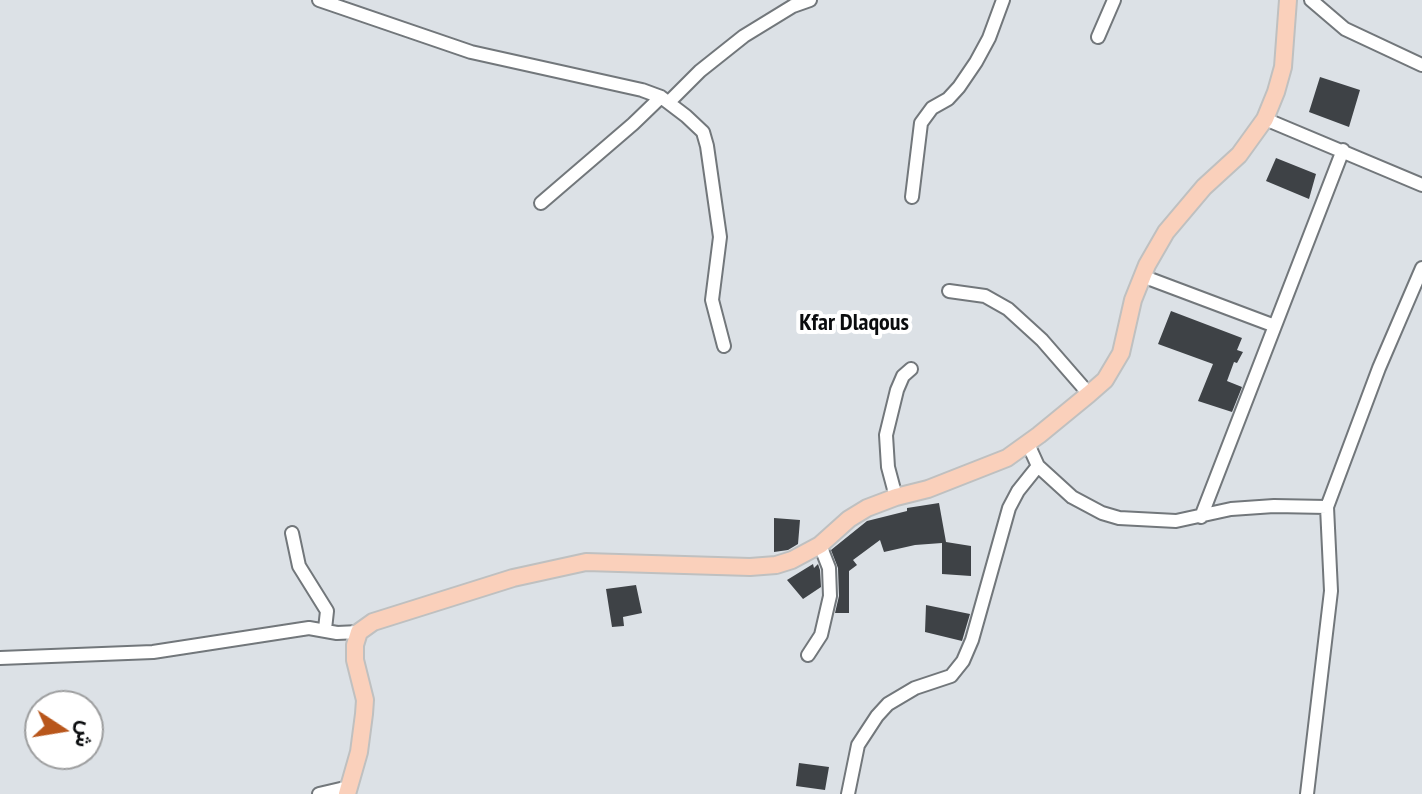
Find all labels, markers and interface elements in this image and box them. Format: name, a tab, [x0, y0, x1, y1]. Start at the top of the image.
district label: Kfar Dlaqous	[799, 309, 909, 337]
north arrow	[24, 690, 104, 770]
text: ش	[69, 719, 102, 750]

